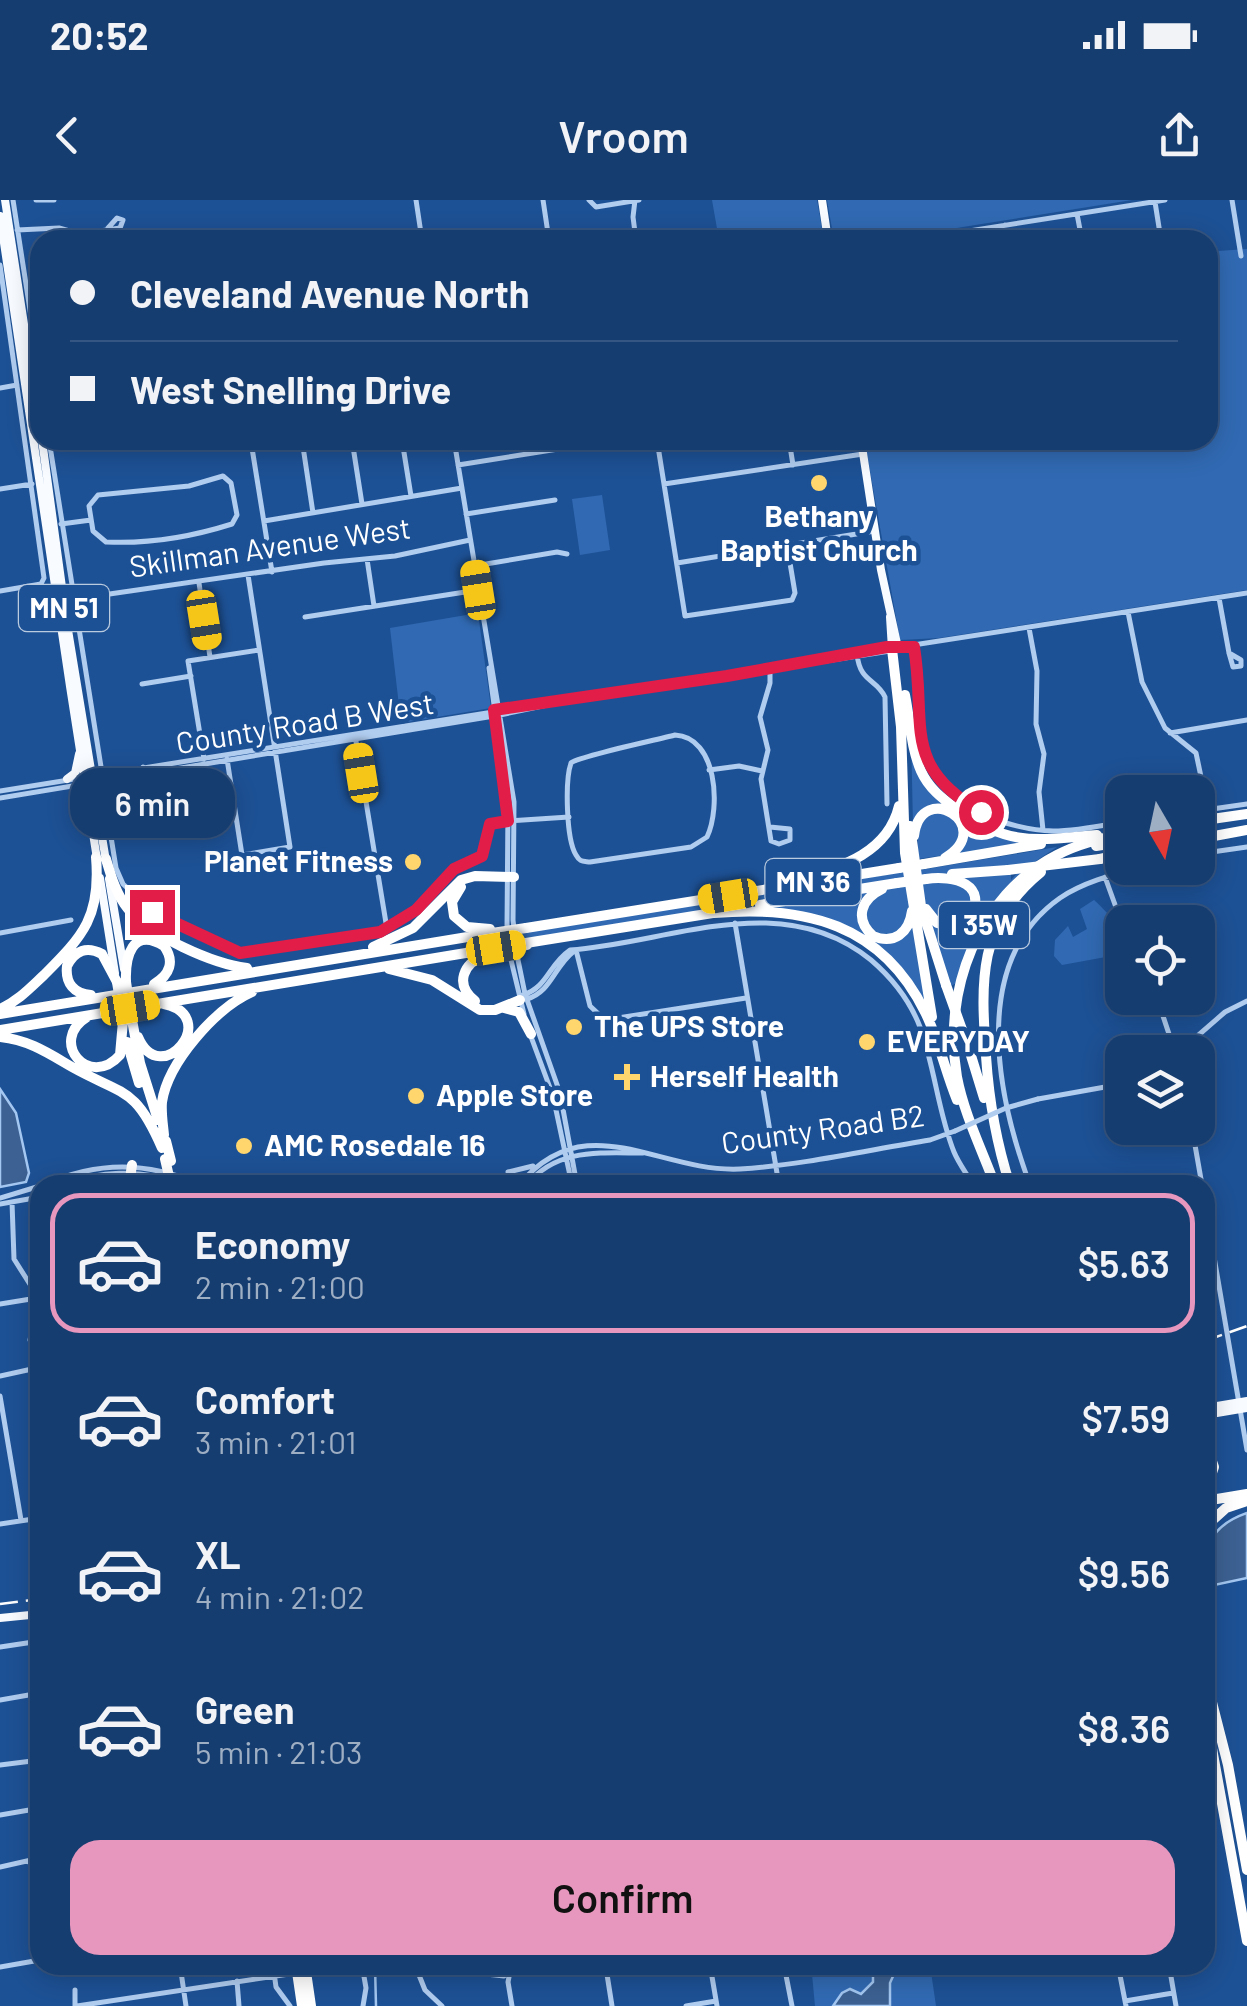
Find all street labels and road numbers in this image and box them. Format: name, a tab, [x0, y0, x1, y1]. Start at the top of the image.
street label: Skillman Avenue West	[127, 508, 413, 584]
road number: MN 51	[19, 585, 109, 631]
street label: County Road B West	[173, 684, 436, 760]
road number: MN 36	[766, 859, 860, 905]
road number: I 35W	[939, 902, 1029, 948]
street label: County Road B2	[719, 1096, 927, 1160]

